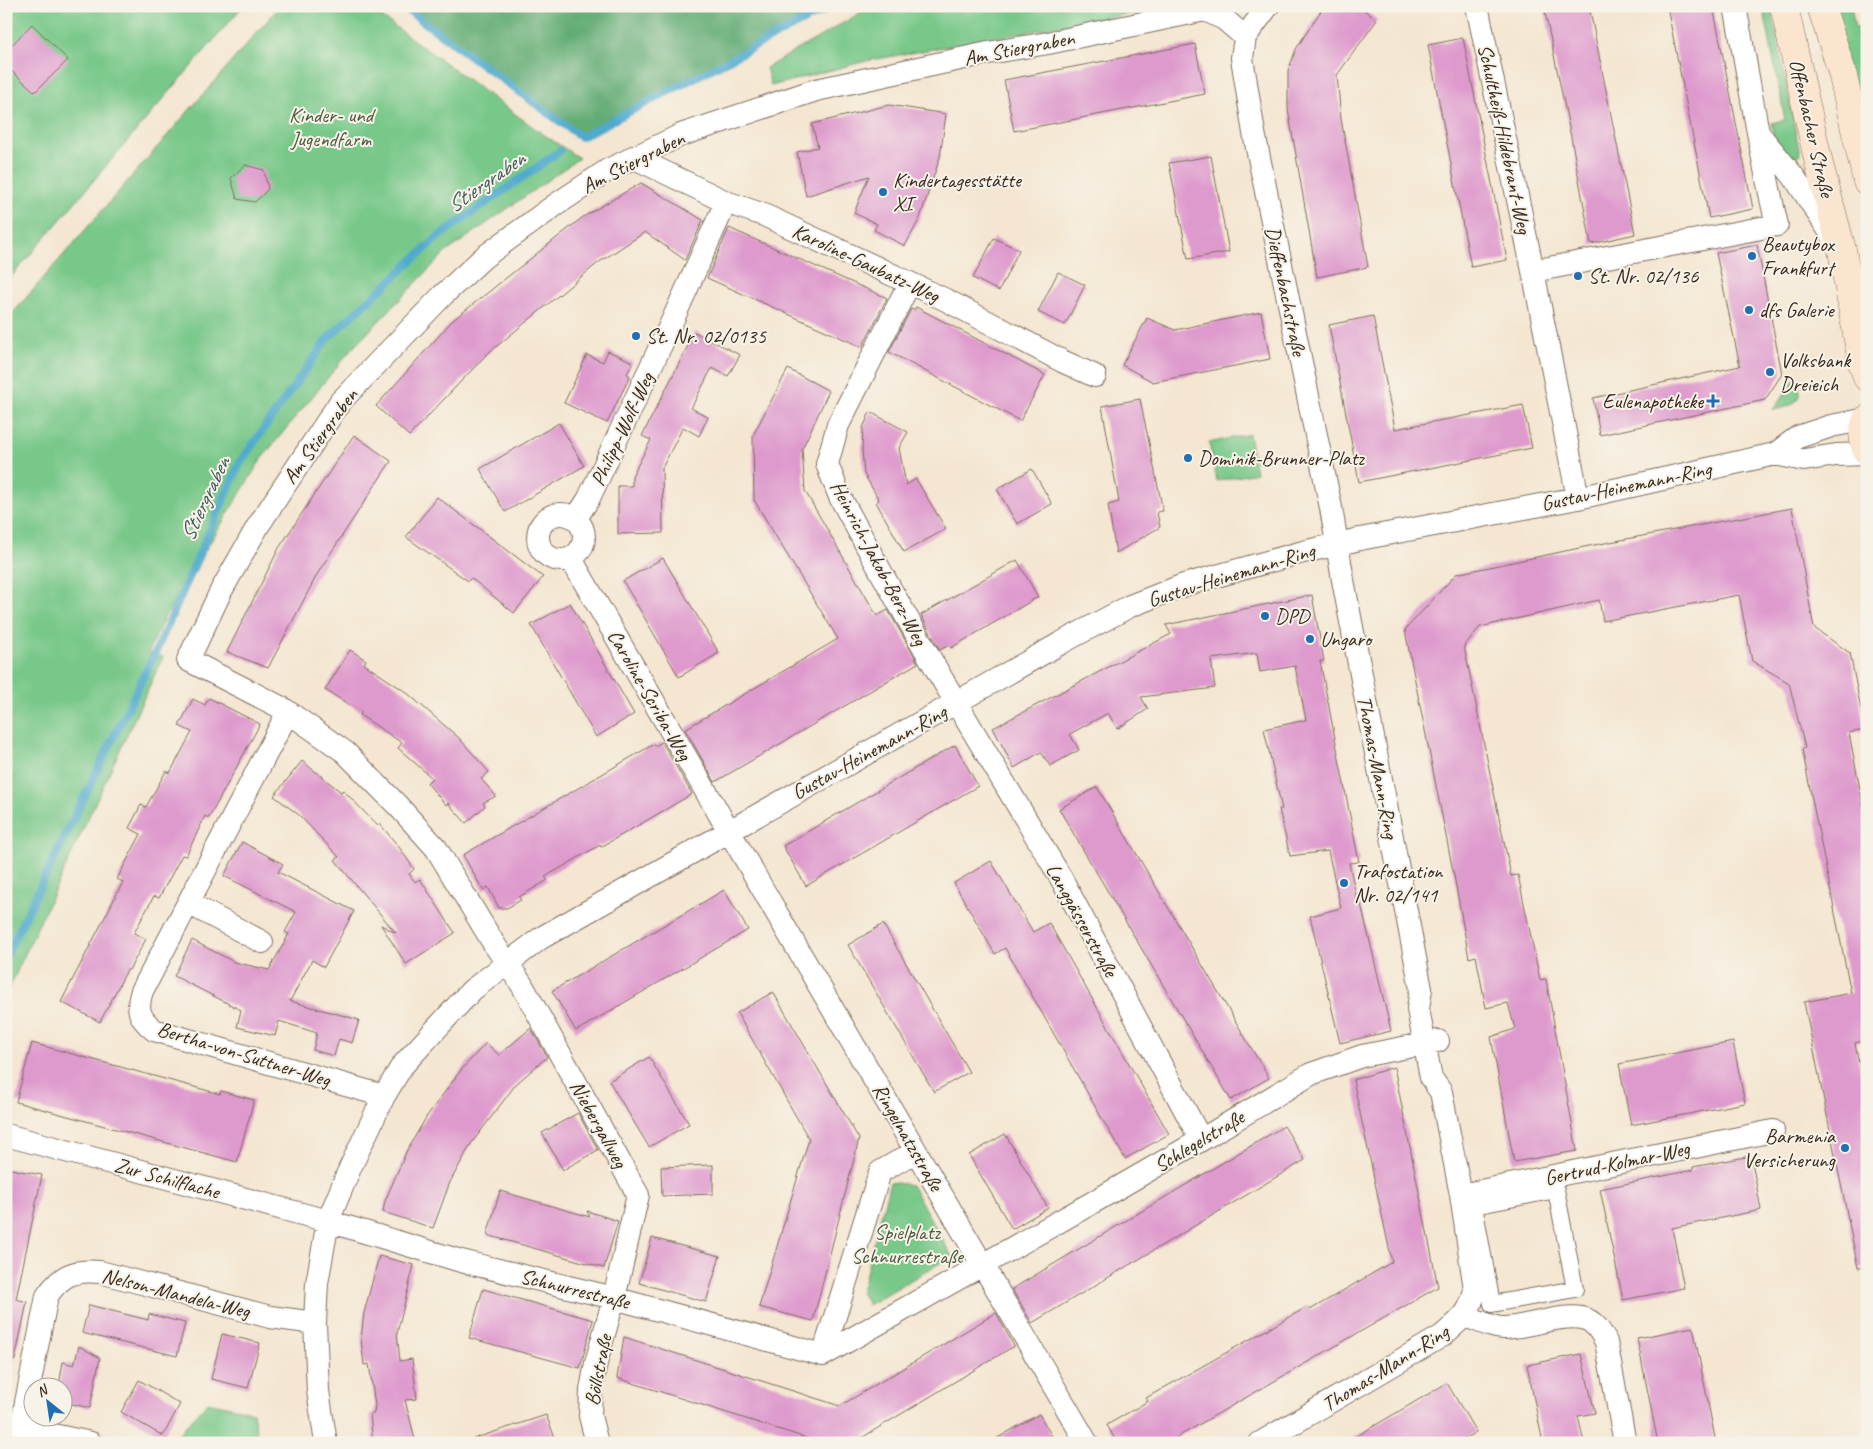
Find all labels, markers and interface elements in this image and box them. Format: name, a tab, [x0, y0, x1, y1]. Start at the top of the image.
street label: Am Stiergraben	[962, 24, 1077, 71]
street label: Schultheiß-Hildebrant-Weg	[1472, 42, 1538, 238]
street label: Offenbacher Straße	[1784, 56, 1841, 202]
park label: Kinder- und Jugendfarm	[289, 102, 377, 152]
street label: Am Stiergraben	[577, 125, 689, 199]
water label: Stiergraben	[441, 144, 532, 219]
place label: Kindertagesstätte XI	[893, 167, 1023, 217]
marker: Kindertagesstätte XI	[877, 186, 889, 198]
street label: Karoline-Gaubatz-Weg	[788, 218, 945, 309]
street label: Dieffenbachstraße	[1260, 224, 1313, 360]
place label: Beautybox Frankfurt	[1762, 231, 1837, 281]
marker: Beautybox Frankfurt	[1746, 250, 1758, 262]
place label: St. Nr. 02/136	[1588, 263, 1699, 289]
marker: St. Nr. 02/136	[1572, 270, 1584, 282]
place label: dfs Galerie	[1759, 297, 1836, 323]
marker: dfs Galerie	[1743, 304, 1755, 316]
place label: St. Nr. 02/0135	[646, 323, 767, 349]
marker: St. Nr. 02/0135	[630, 330, 642, 342]
place label: Volksbank Dreieich	[1780, 347, 1851, 397]
marker: Volksbank Dreieich	[1764, 366, 1776, 378]
street label: Philipp-Wolf-Weg	[584, 367, 660, 490]
street label: Am Stiergraben	[277, 383, 364, 489]
place label: Eulenapotheke	[1602, 388, 1704, 414]
marker: Eulenapotheke	[1707, 395, 1719, 407]
place label: Dominik-Brunner-Platz	[1198, 445, 1365, 471]
water label: Stiergraben	[173, 451, 237, 545]
marker: Dominik-Brunner-Platz	[1182, 452, 1194, 464]
street label: Gustav-Heinemann-Ring	[1539, 455, 1715, 517]
street label: Heinrich-Jakob-Berz-Weg	[825, 476, 934, 651]
street label: Gustav-Heinemann-Ring	[1144, 537, 1319, 613]
place label: DPD	[1275, 603, 1311, 629]
marker: DPD	[1259, 610, 1271, 622]
street label: Caroline-Scriba-Weg	[602, 625, 699, 767]
place label: Ungaro	[1320, 626, 1374, 652]
marker: Ungaro	[1304, 633, 1316, 645]
street label: Thomas-Mann-Ring	[1351, 694, 1405, 842]
street label: Gustav-Heinemann-Ring	[787, 698, 952, 805]
place label: Trafostation Nr. 02/141	[1354, 858, 1444, 908]
street label: Langgässerstraße	[1040, 859, 1125, 983]
marker: Trafostation Nr. 02/141	[1338, 877, 1350, 889]
street label: Bertha-von-Suttner-Weg	[154, 1015, 335, 1093]
street label: Niebergallweg	[564, 1076, 634, 1174]
street label: Ringelnatzstraße	[867, 1078, 950, 1197]
street label: Schlegelstraße	[1149, 1103, 1251, 1178]
place label: Barmenia Versicherung	[1743, 1123, 1837, 1173]
street label: Gertrud-Kolmar-Weg	[1542, 1135, 1693, 1191]
marker: Barmenia Versicherung	[1839, 1142, 1851, 1154]
street label: Zur Schilflache	[112, 1152, 224, 1205]
park label: Spielplatz Schnurrestraße	[851, 1219, 965, 1269]
street label: Nelson-Mandela-Weg	[99, 1262, 254, 1324]
street label: Schnurrestraße	[518, 1263, 634, 1316]
street label: Thomas-Mann-Ring	[1317, 1318, 1455, 1417]
street label: Böllstraße	[578, 1330, 618, 1408]
north arrow	[22, 1376, 72, 1426]
text: N	[34, 1380, 52, 1401]

